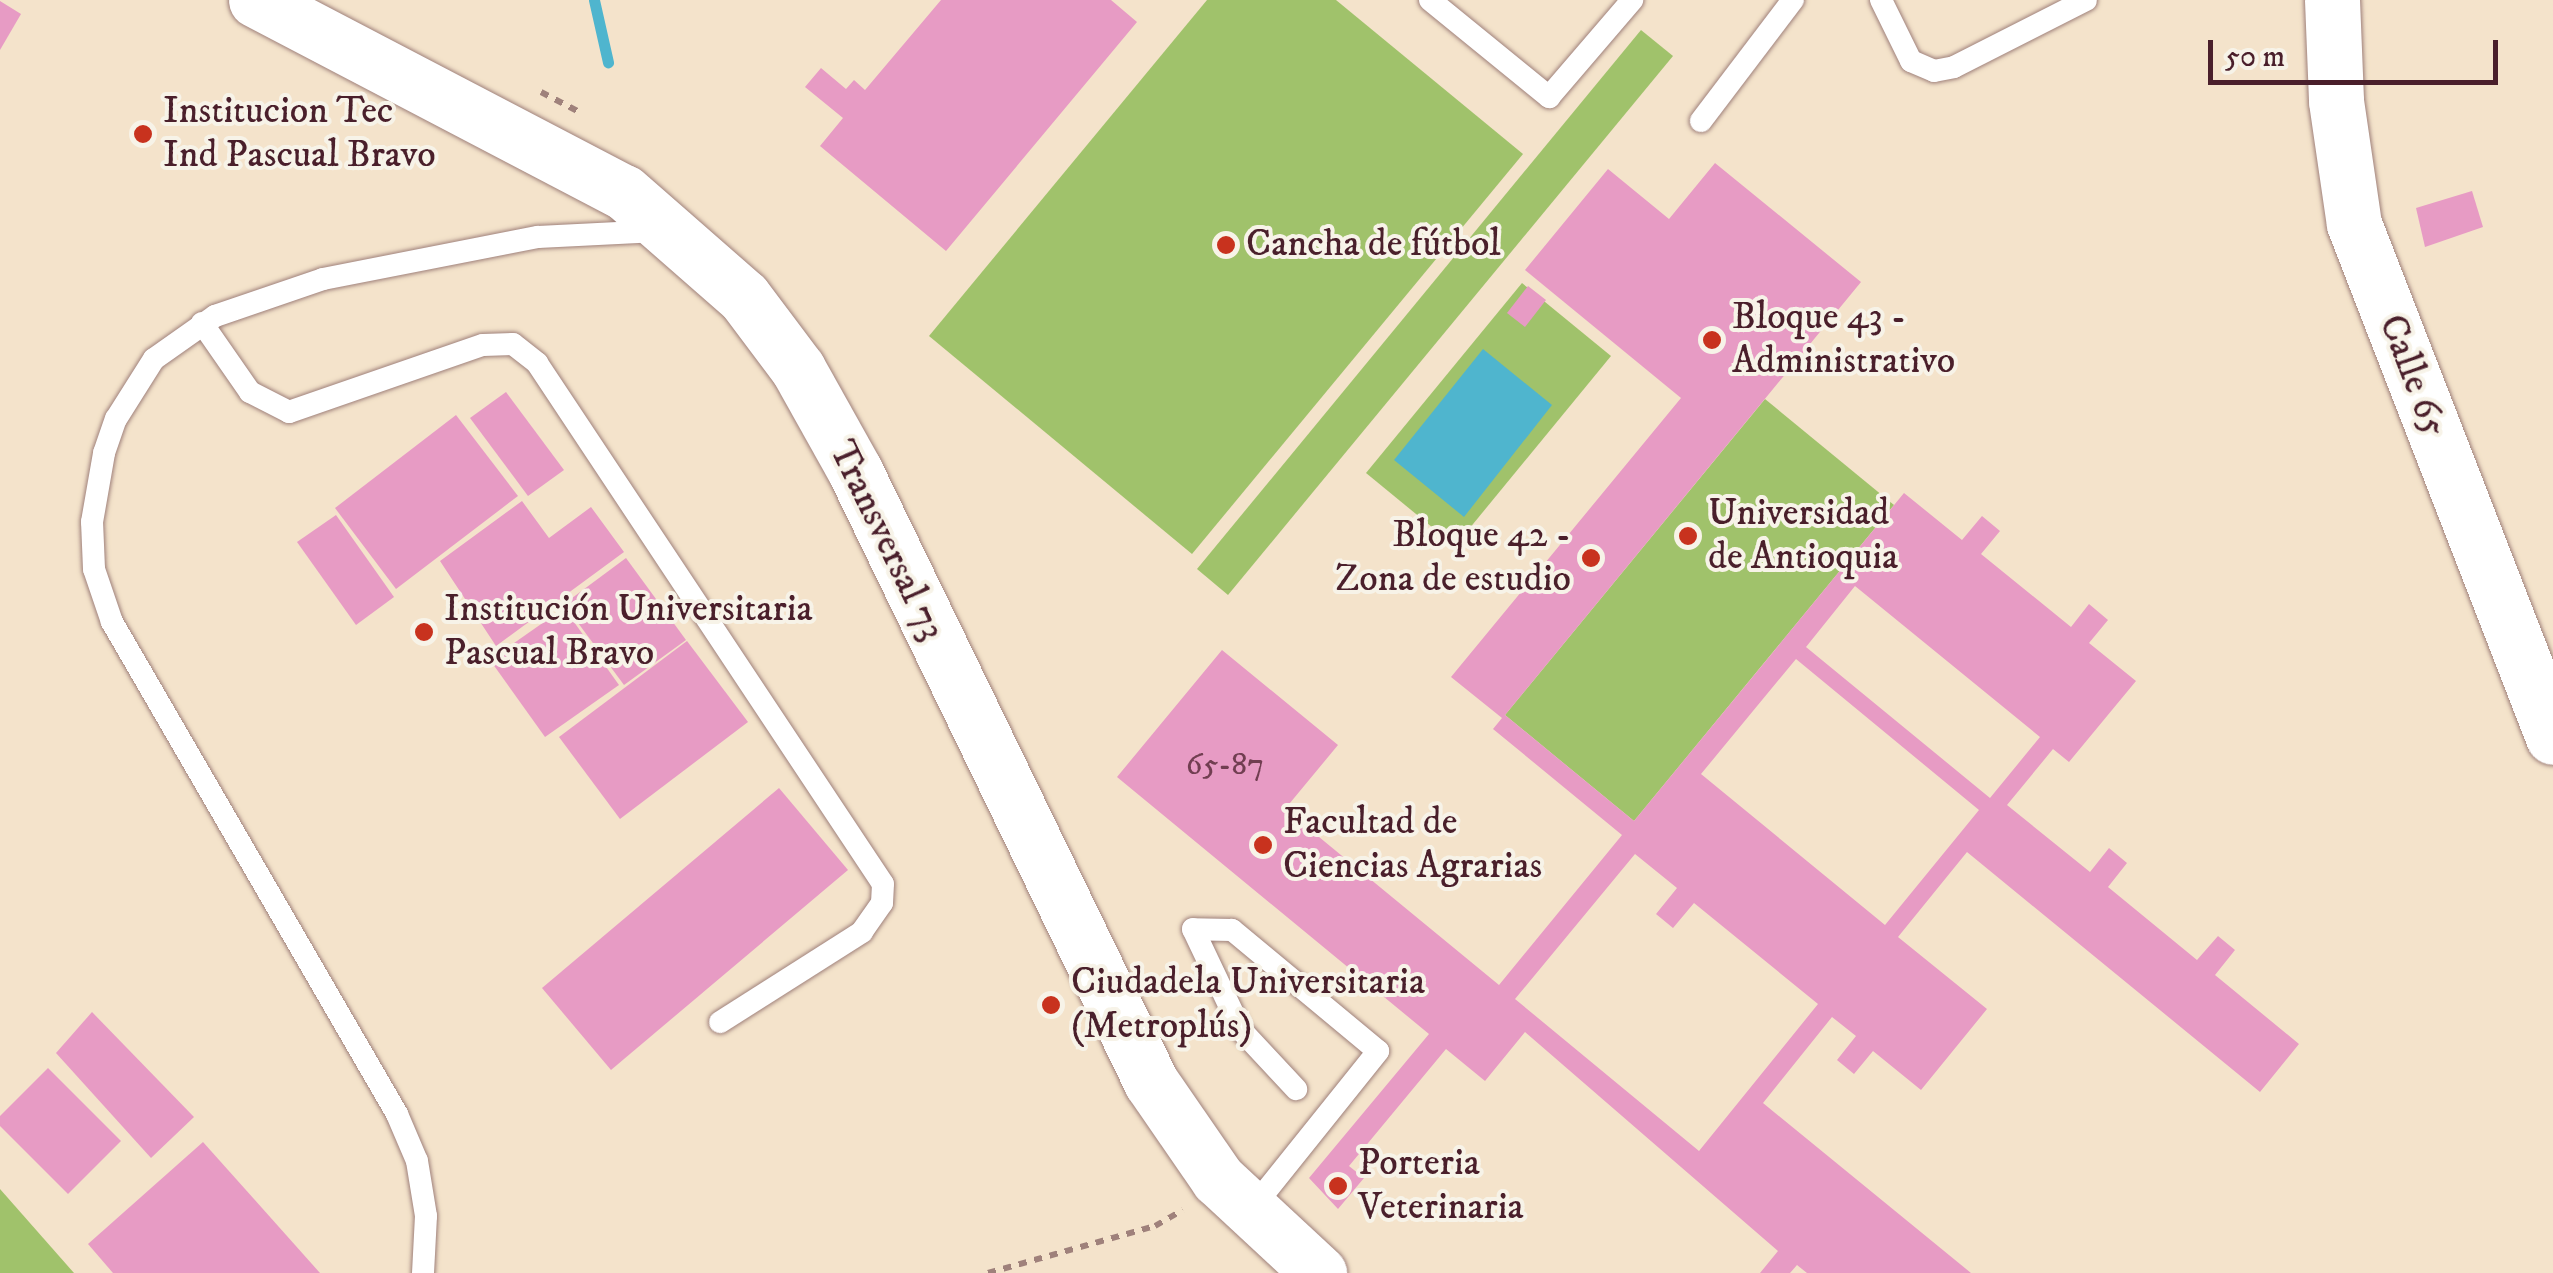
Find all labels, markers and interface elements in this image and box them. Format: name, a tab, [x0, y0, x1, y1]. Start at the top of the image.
scale bar	[2213, 20, 2503, 82]
text: 50 m	[2225, 39, 2285, 76]
place label: Institucion Tec Ind Pascual Bravo	[163, 89, 436, 178]
marker: Institucion Tec Ind Pascual Bravo	[132, 123, 154, 145]
place label: Cancha de fútbol	[1246, 222, 1501, 268]
marker: Cancha de fútbol	[1215, 234, 1237, 256]
place label: Bloque 43 - Administrativo	[1732, 295, 1955, 384]
street label: Calle 65	[2368, 309, 2456, 443]
marker: Bloque 43 - Administrativo	[1701, 329, 1723, 351]
street label: Transversal 73	[818, 434, 954, 648]
place label: Universidad de Antioquia	[1708, 491, 1898, 580]
place label: Bloque 42 - Zona de estudio	[1335, 513, 1571, 602]
marker: Universidad de Antioquia	[1677, 525, 1699, 547]
marker: Bloque 42 - Zona de estudio	[1580, 547, 1602, 569]
place label: Institución Universitaria Pascual Bravo	[444, 587, 813, 676]
marker: Institución Universitaria Pascual Bravo	[413, 621, 435, 643]
house number: 65-87	[1186, 746, 1264, 784]
place label: Facultad de Ciencias Agrarias	[1283, 800, 1542, 889]
marker: Facultad de Ciencias Agrarias	[1252, 834, 1274, 856]
place label: Ciudadela Universitaria (Metroplús)	[1071, 960, 1425, 1050]
marker: Ciudadela Universitaria (Metroplús)	[1040, 994, 1062, 1016]
place label: Porteria Veterinaria	[1358, 1141, 1524, 1230]
marker: Porteria Veterinaria	[1327, 1175, 1349, 1197]

